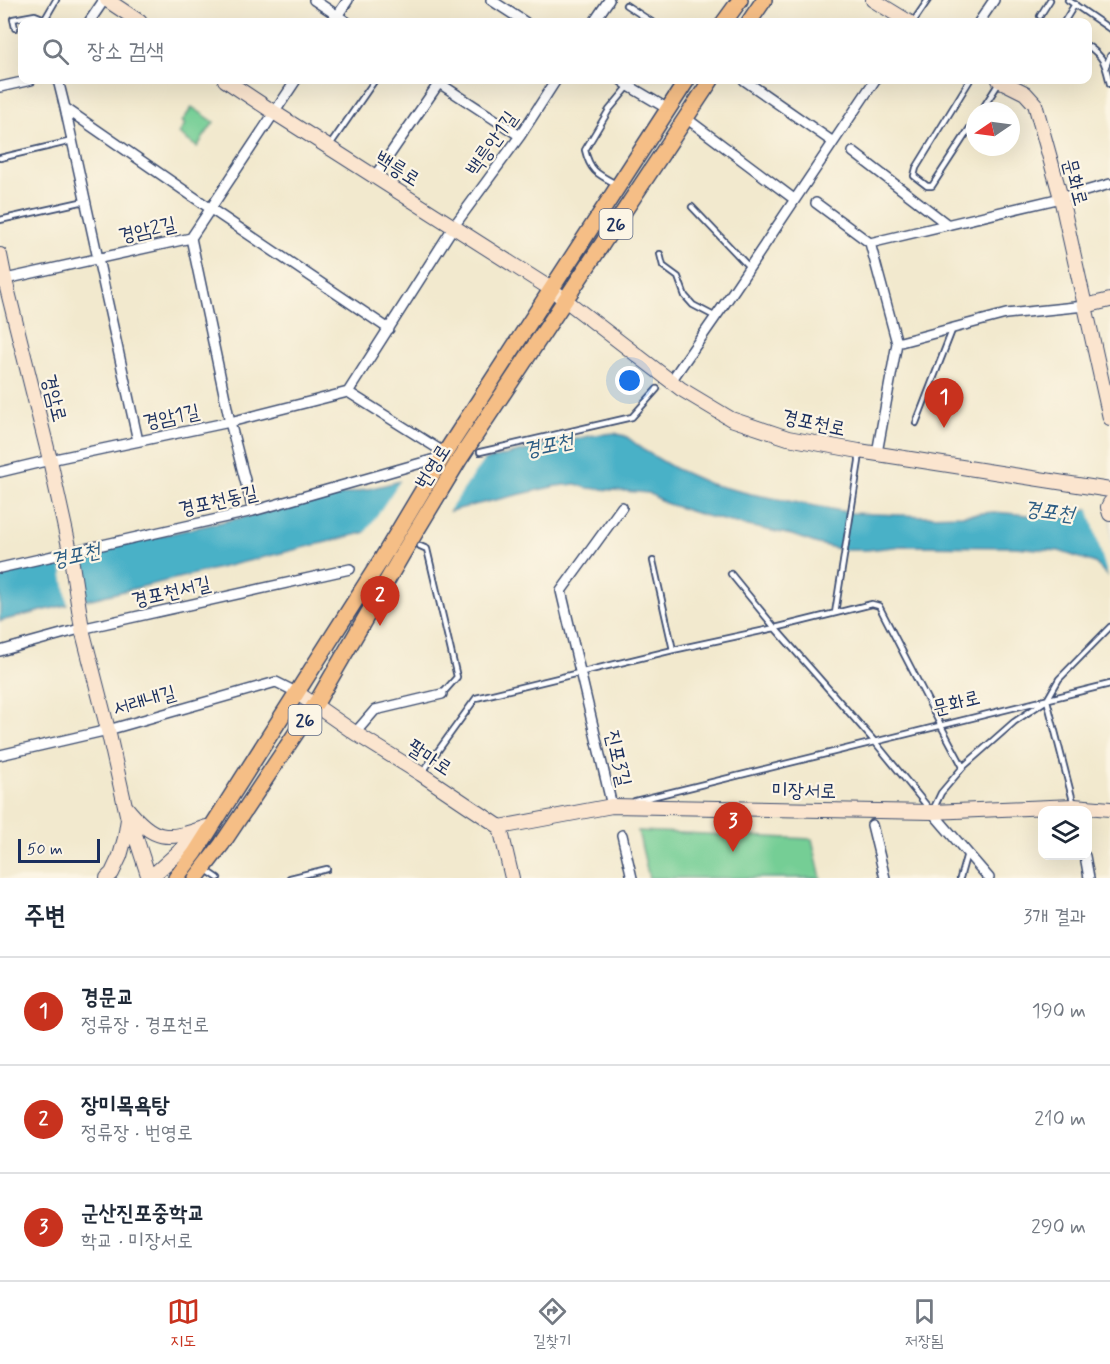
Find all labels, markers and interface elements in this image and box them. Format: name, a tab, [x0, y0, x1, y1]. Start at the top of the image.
search box	[18, 18, 1092, 84]
icon: search	[39, 35, 72, 68]
text: 장소 검색	[87, 38, 164, 66]
north arrow	[966, 102, 1020, 156]
street label: 백릉안1길	[460, 106, 524, 182]
street label: 백릉로	[370, 145, 425, 194]
street label: 문화로	[1055, 156, 1094, 209]
road number: 26	[600, 209, 632, 239]
street label: 경암2길	[116, 211, 179, 250]
your location	[615, 366, 644, 395]
street label: 경암로	[35, 372, 72, 425]
pin: 1	[924, 378, 964, 428]
street label: 경암1길	[141, 398, 202, 437]
street label: 경포천로	[779, 404, 848, 443]
water label: 경포천	[520, 427, 578, 465]
street label: 번영로	[409, 439, 458, 494]
street label: 경포천동길	[176, 479, 261, 524]
water label: 경포천	[1022, 495, 1078, 529]
water label: 경포천	[47, 536, 105, 575]
street label: 경포천서길	[129, 570, 214, 615]
pin: 2	[360, 576, 400, 626]
street label: 서래내길	[110, 680, 179, 723]
street label: 문화로	[930, 685, 983, 722]
road number: 26	[288, 705, 322, 735]
street label: 진포3길	[598, 727, 637, 789]
street label: 팔마로	[402, 734, 457, 783]
street label: 미장서로	[772, 777, 836, 806]
pin: 3	[714, 802, 752, 852]
map controls	[1038, 806, 1092, 860]
button: layers	[1038, 806, 1092, 860]
scale bar	[18, 836, 100, 864]
text: 50 m	[27, 839, 63, 860]
text: 주변	[24, 900, 66, 934]
text: 3개 결과	[1023, 904, 1086, 931]
text: 경문교	[81, 984, 134, 1012]
text: 1	[39, 998, 48, 1025]
text: 190 m	[1032, 998, 1086, 1025]
text: 정류장 · 경포천로	[81, 1012, 209, 1039]
text: 장미목욕탕	[81, 1092, 170, 1120]
text: 2	[39, 1106, 48, 1133]
text: 210 m	[1034, 1106, 1086, 1133]
text: 정류장 · 번영로	[81, 1120, 193, 1147]
text: 군산진포중학교	[81, 1200, 205, 1228]
text: 3	[39, 1214, 48, 1241]
text: 290 m	[1031, 1214, 1086, 1241]
text: 학교 · 미장서로	[81, 1228, 193, 1255]
tab: 지도	[167, 1295, 200, 1352]
tab: 길찾기	[533, 1295, 572, 1352]
tab: 저장됨	[905, 1295, 943, 1352]

